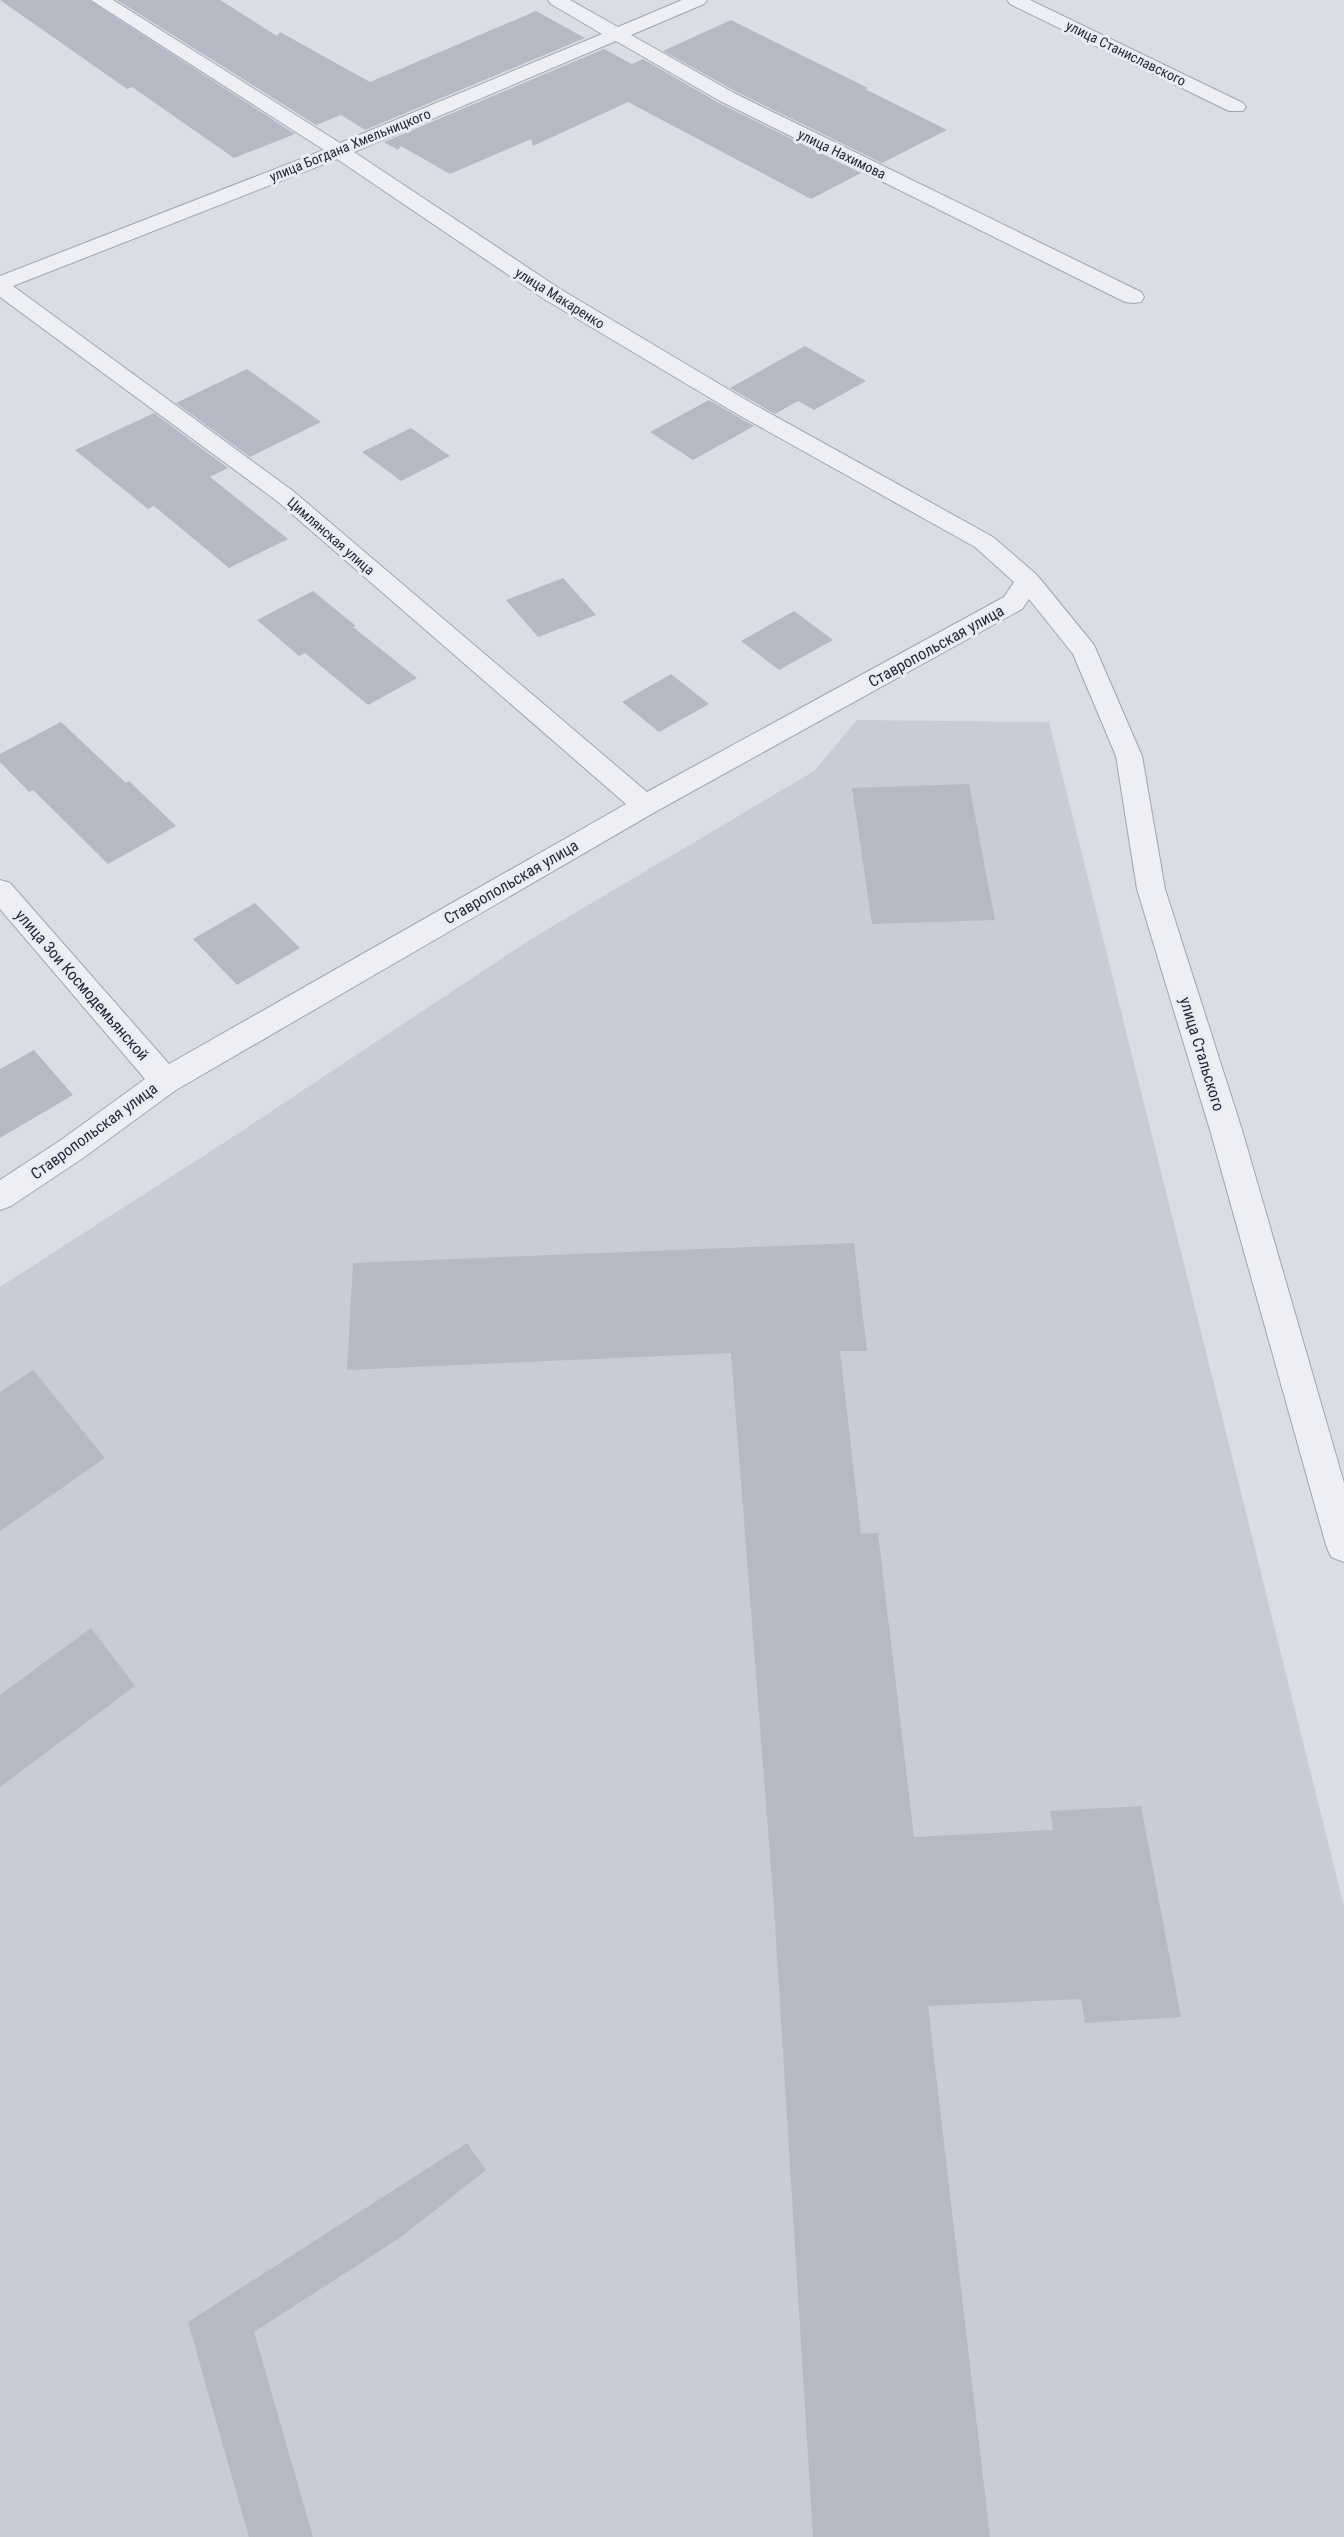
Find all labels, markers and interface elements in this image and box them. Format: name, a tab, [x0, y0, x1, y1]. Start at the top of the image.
street label: улица Станиславского	[1063, 17, 1189, 89]
street label: улица Богдана Хмельницкого	[267, 105, 433, 185]
street label: улица Нахимова	[796, 126, 888, 182]
street label: улица Макаренко	[513, 264, 607, 332]
street label: Цимлянская улица	[284, 494, 378, 578]
street label: Ставропольская улица	[865, 601, 1007, 691]
street label: Ставропольская улица	[440, 836, 582, 928]
street label: улица Зои Космодемьянской	[11, 906, 153, 1064]
street label: улица Стальского	[1176, 995, 1228, 1113]
street label: Ставропольская улица	[27, 1079, 161, 1183]

